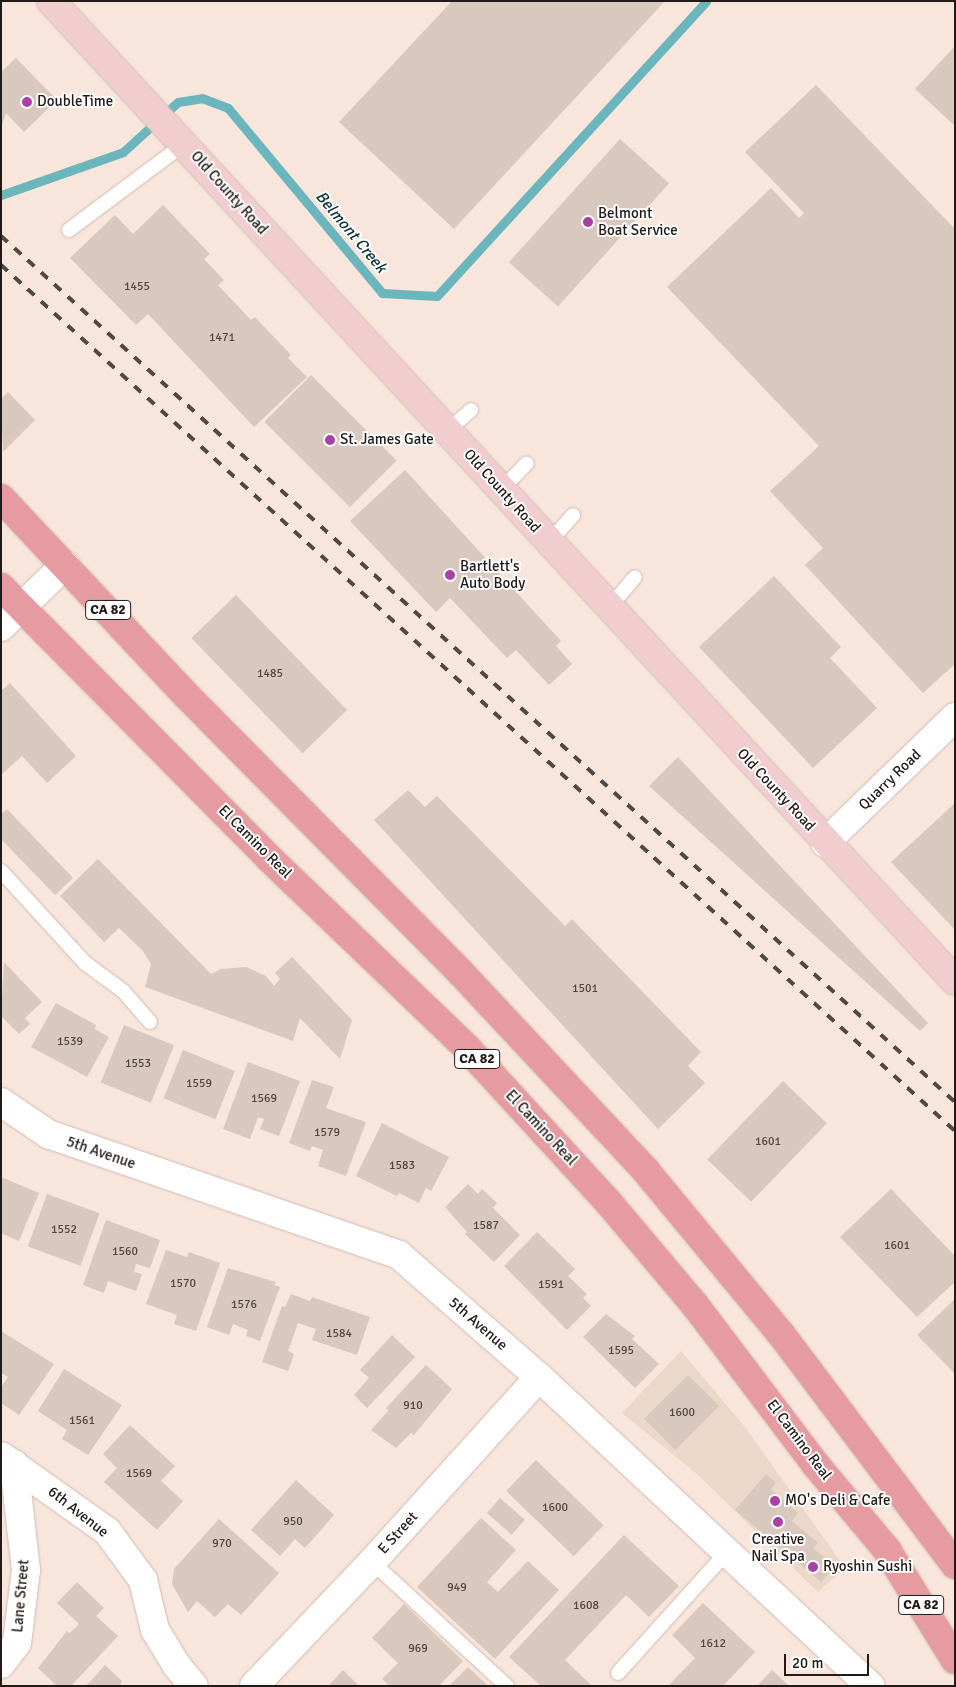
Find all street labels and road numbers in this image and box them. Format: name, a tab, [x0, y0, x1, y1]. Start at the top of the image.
street label: Old County Road	[187, 147, 271, 239]
street label: Old County Road	[460, 445, 544, 537]
road number: CA 82	[84, 598, 132, 622]
street label: Old County Road	[733, 745, 819, 835]
street label: Quarry Road	[855, 746, 925, 814]
street label: El Camino Real	[215, 802, 295, 882]
road number: CA 82	[453, 1048, 501, 1070]
street label: El Camino Real	[502, 1087, 580, 1169]
street label: 5th Avenue	[64, 1133, 138, 1173]
street label: 5th Avenue	[445, 1294, 511, 1354]
street label: El Camino Real	[763, 1396, 835, 1484]
street label: 6th Avenue	[44, 1483, 112, 1541]
street label: E Street	[374, 1508, 422, 1558]
street label: Lane Street	[9, 1559, 33, 1633]
road number: CA 82	[897, 1594, 945, 1616]

